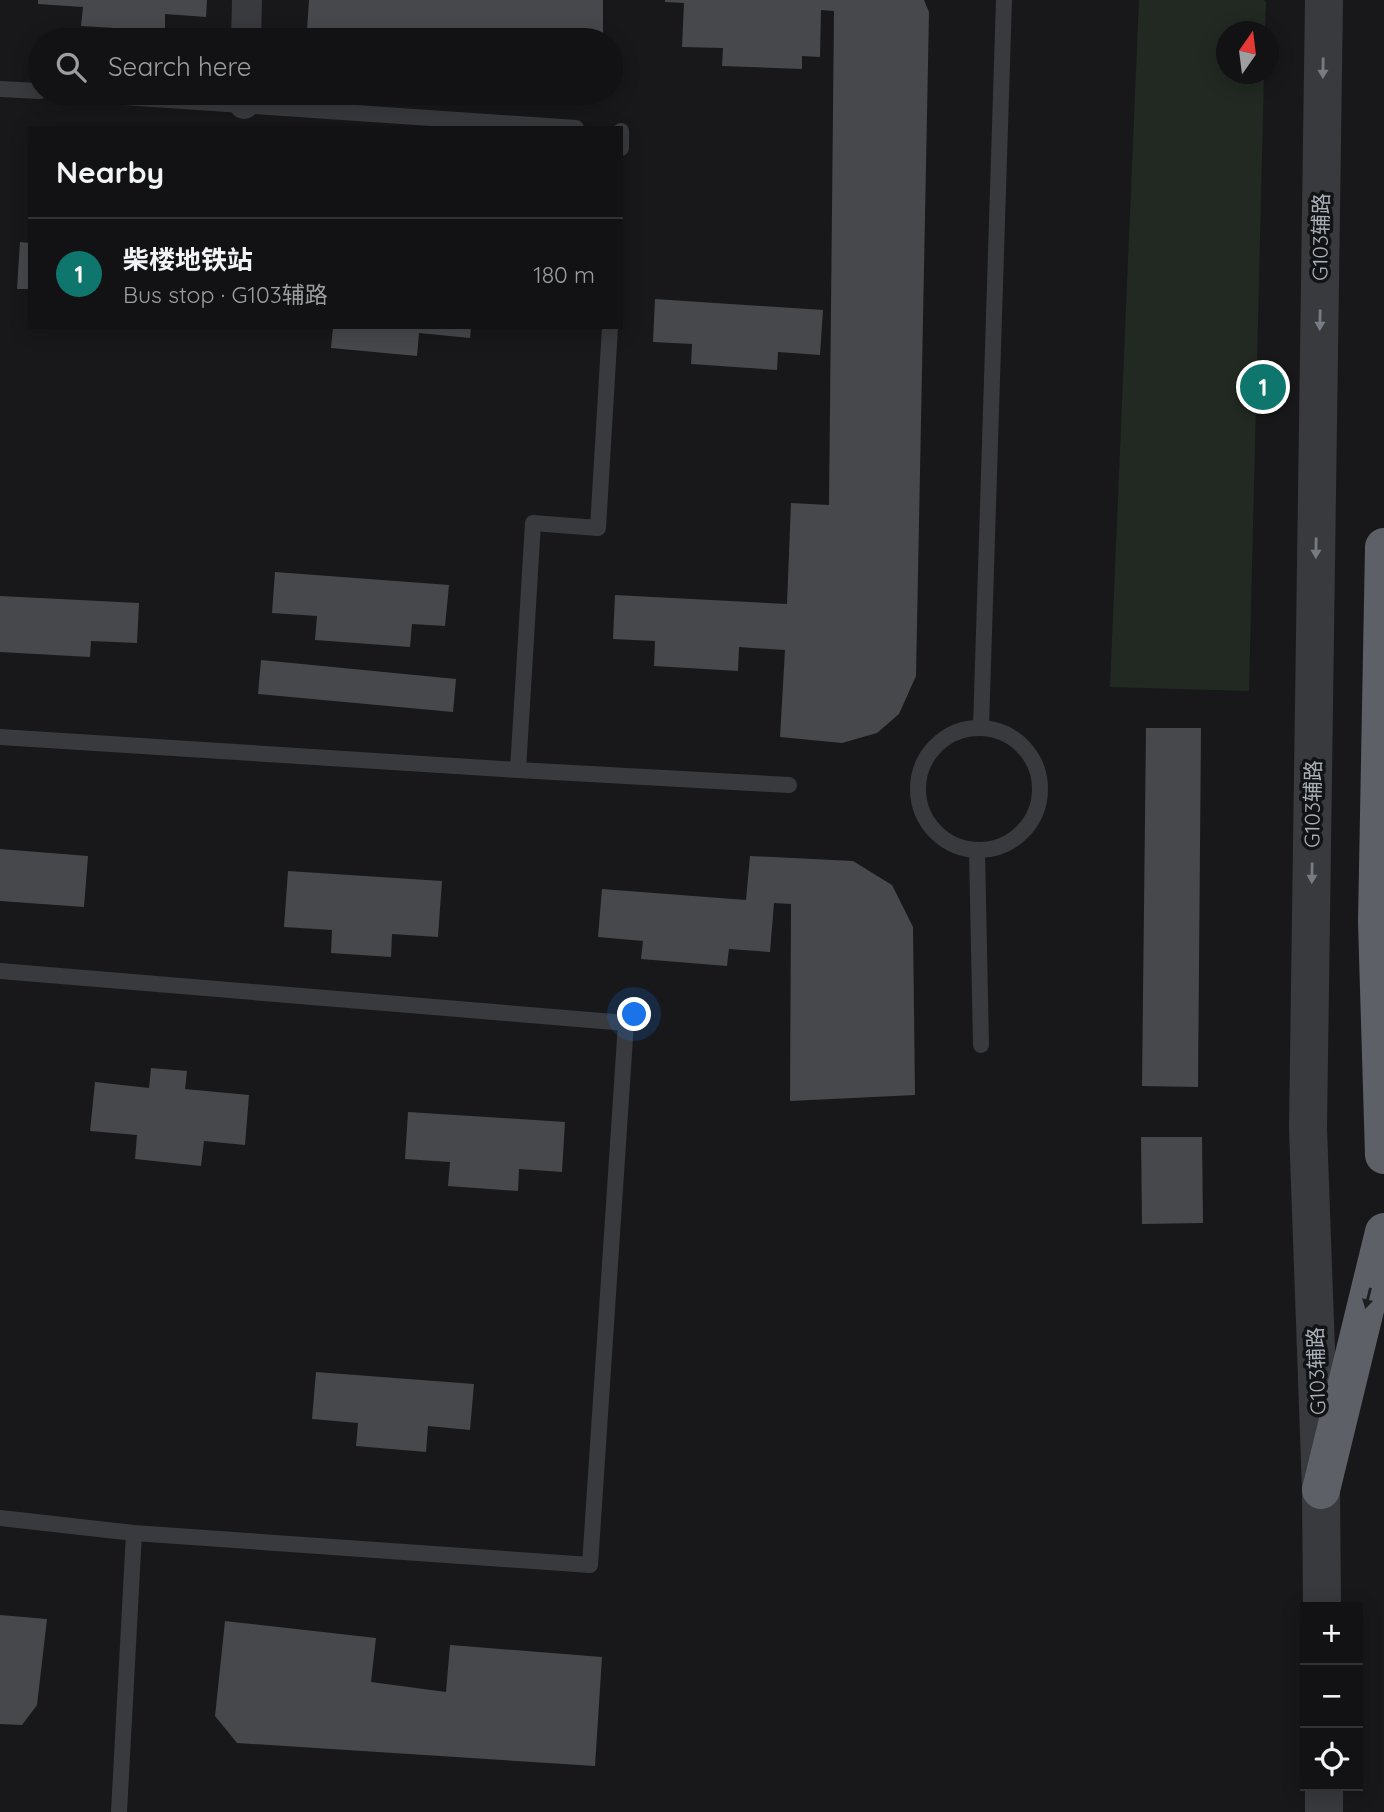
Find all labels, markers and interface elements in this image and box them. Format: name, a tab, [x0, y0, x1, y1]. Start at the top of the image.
north arrow	[1216, 21, 1279, 84]
search box	[28, 28, 623, 105]
icon: search	[52, 48, 90, 86]
text: Search here	[108, 50, 252, 83]
one-way arrow	[1318, 57, 1329, 79]
text: Nearby	[56, 153, 164, 191]
street label: G103辅路	[1306, 193, 1334, 281]
text: 柴楼地铁站	[123, 243, 253, 276]
text: 1	[75, 260, 83, 289]
text: 180 m	[533, 260, 595, 289]
text: Bus stop · G103辅路	[123, 280, 328, 309]
one-way arrow	[1314, 309, 1325, 331]
pin: 1	[1240, 361, 1286, 413]
one-way arrow	[1311, 537, 1322, 559]
street label: G103辅路	[1298, 760, 1326, 848]
one-way arrow	[1306, 862, 1318, 884]
your location	[617, 997, 651, 1031]
one-way arrow	[1362, 1287, 1373, 1309]
street label: G103辅路	[1301, 1327, 1331, 1415]
map controls	[1300, 1602, 1363, 1791]
button: +	[1300, 1602, 1363, 1665]
button: −	[1300, 1665, 1363, 1728]
button: locate	[1300, 1728, 1363, 1791]

